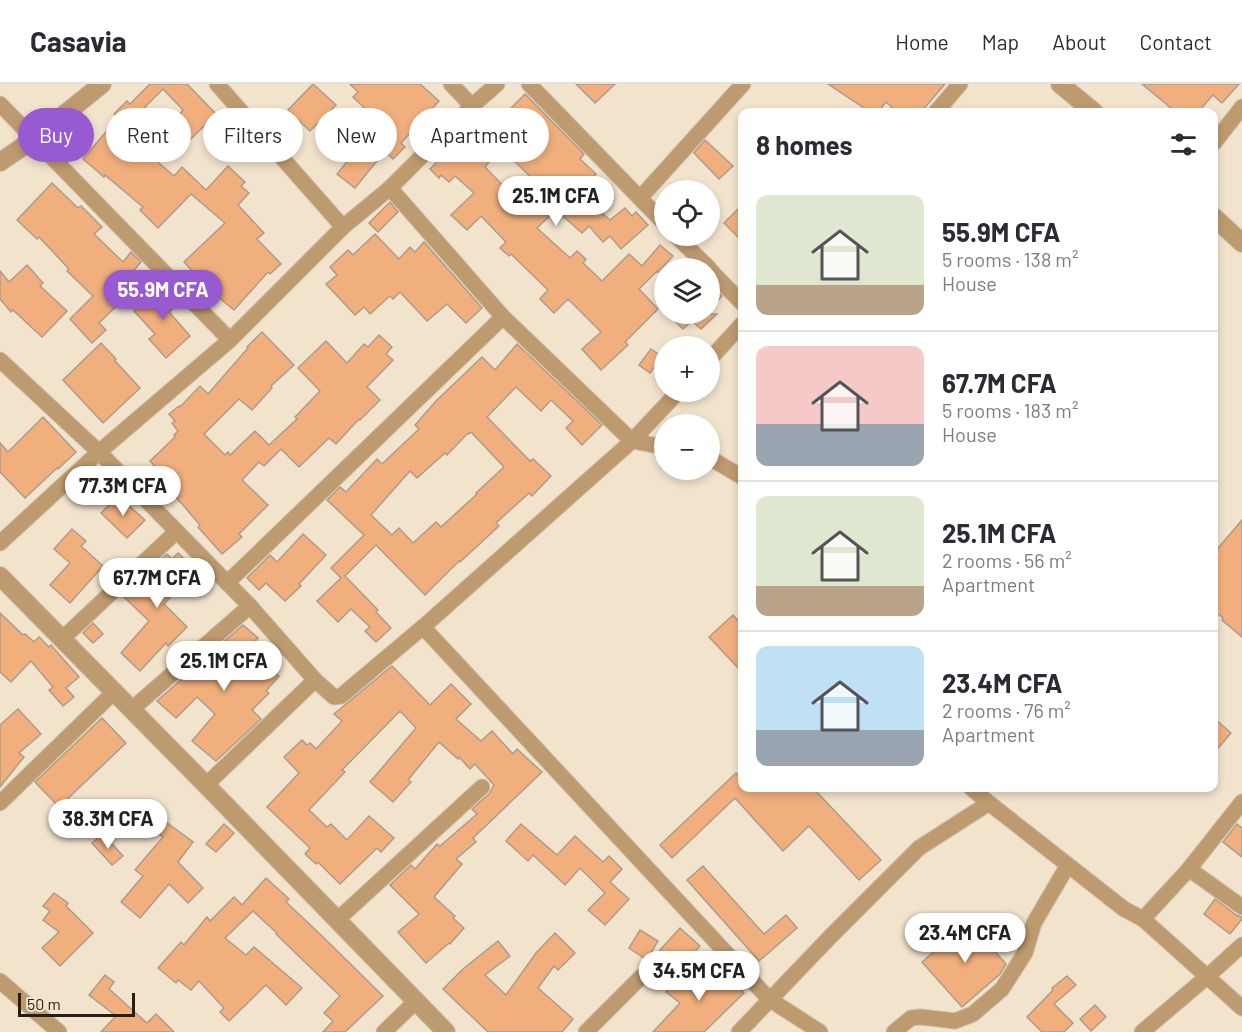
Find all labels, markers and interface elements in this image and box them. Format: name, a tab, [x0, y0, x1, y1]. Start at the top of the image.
text: Casavia	[30, 24, 127, 58]
text: Home	[895, 29, 949, 54]
text: Map	[982, 29, 1019, 54]
text: About	[1052, 29, 1107, 54]
text: Contact	[1140, 29, 1212, 54]
chip: Buy	[18, 108, 94, 162]
chip: Rent	[106, 108, 191, 162]
chip: Filters	[203, 108, 303, 162]
chip: New	[315, 108, 397, 162]
chip: Apartment	[409, 108, 549, 162]
icon: filters	[1167, 128, 1200, 161]
text: 8 homes	[756, 129, 853, 160]
pin: 25.1M CFA	[487, 176, 625, 227]
map controls	[654, 180, 720, 480]
button: locate	[654, 180, 720, 246]
text: 25.1M CFA	[512, 183, 600, 207]
text: 55.9M CFA	[942, 216, 1060, 247]
icon: home	[804, 219, 876, 291]
text: 5 rooms · 138 m²	[942, 247, 1078, 271]
button: layers	[654, 258, 720, 324]
pin: 55.9M CFA	[94, 270, 232, 321]
text: House	[942, 271, 997, 295]
text: 55.9M CFA	[117, 277, 209, 301]
button: +	[654, 336, 720, 402]
text: 67.7M CFA	[942, 367, 1057, 398]
icon: home	[804, 370, 876, 442]
text: 5 rooms · 183 m²	[942, 398, 1078, 422]
button: −	[654, 414, 720, 480]
text: House	[942, 422, 997, 446]
pin: 77.3M CFA	[54, 466, 192, 517]
text: 77.3M CFA	[79, 473, 167, 497]
text: 25.1M CFA	[942, 517, 1056, 548]
icon: home	[804, 520, 876, 592]
text: 2 rooms · 56 m²	[942, 548, 1072, 572]
pin: 67.7M CFA	[88, 558, 226, 609]
text: 67.7M CFA	[113, 565, 201, 589]
text: Apartment	[942, 572, 1035, 596]
pin: 25.1M CFA	[155, 641, 293, 692]
text: 25.1M CFA	[180, 648, 268, 672]
text: 23.4M CFA	[942, 667, 1063, 698]
icon: home	[804, 670, 876, 742]
text: 2 rooms · 76 m²	[942, 698, 1071, 722]
text: Apartment	[942, 722, 1035, 746]
pin: 38.3M CFA	[39, 799, 177, 850]
text: 38.3M CFA	[62, 806, 154, 830]
pin: 23.4M CFA	[896, 913, 1034, 964]
text: 23.4M CFA	[919, 920, 1011, 944]
pin: 34.5M CFA	[630, 951, 768, 1002]
text: 34.5M CFA	[653, 958, 745, 982]
scale bar	[18, 990, 135, 1018]
text: 50 m	[27, 994, 61, 1013]

